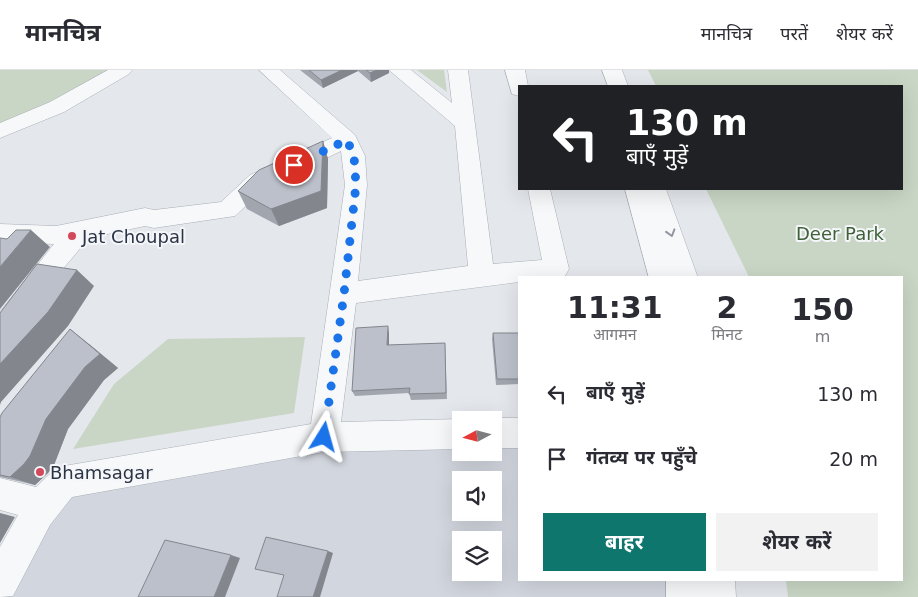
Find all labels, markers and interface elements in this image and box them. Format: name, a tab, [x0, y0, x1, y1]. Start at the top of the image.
text: मानचित्र	[25, 19, 101, 47]
text: मानचित्र	[701, 23, 752, 44]
text: परतें	[780, 23, 808, 44]
text: शेयर करें	[836, 23, 893, 44]
text: 130 m	[626, 103, 748, 143]
icon: left	[543, 105, 608, 170]
pin	[273, 144, 315, 186]
text: बाएँ मुड़ें	[626, 144, 688, 169]
icon: arrive	[280, 151, 308, 179]
park label: Deer Park	[796, 223, 885, 244]
place label: Jat Choupal	[81, 226, 185, 247]
one-way arrow	[665, 228, 675, 236]
marker: Jat Choupal	[66, 230, 78, 242]
text: 11:31	[567, 290, 663, 325]
text: 2	[716, 290, 737, 325]
text: 150	[791, 292, 854, 327]
text: आगमन	[593, 325, 637, 344]
text: मिनट	[712, 325, 742, 344]
text: m	[815, 327, 830, 346]
icon: left	[543, 380, 571, 408]
text: बाएँ मुड़ें	[586, 381, 645, 403]
text: 130 m	[817, 383, 878, 405]
position arrow	[297, 410, 349, 462]
north arrow	[452, 411, 502, 461]
map controls	[452, 411, 502, 581]
icon: arrive	[543, 445, 571, 473]
text: गंतव्य पर पहुँचे	[586, 446, 697, 468]
text: 20 m	[829, 448, 878, 470]
place label: Bhamsagar	[50, 462, 153, 483]
marker: Bhamsagar	[34, 466, 46, 478]
button: sound	[452, 471, 502, 521]
button: बाहर	[543, 513, 706, 571]
button: शेयर करें	[716, 513, 878, 571]
button: layers	[452, 531, 502, 581]

